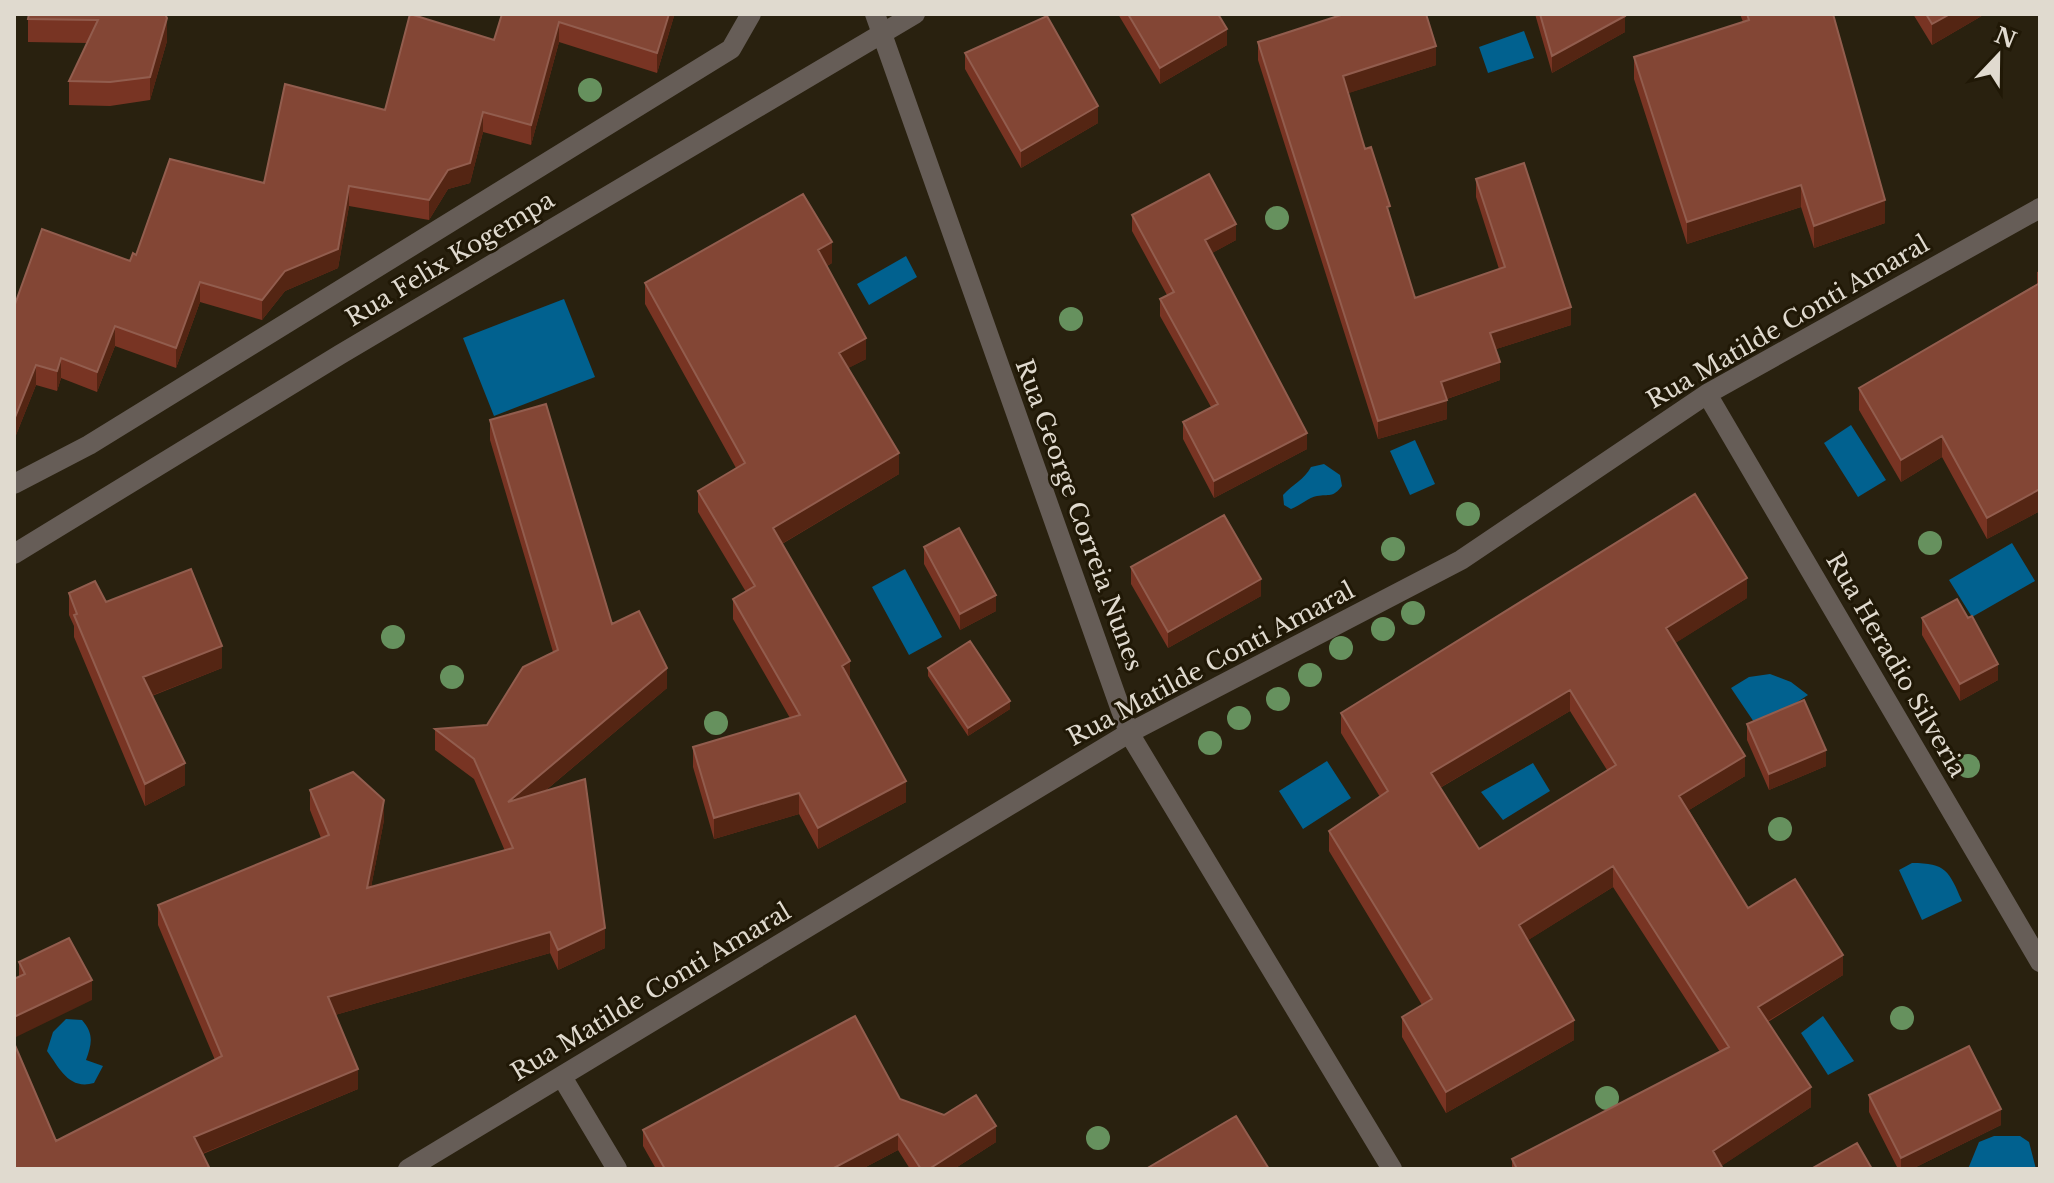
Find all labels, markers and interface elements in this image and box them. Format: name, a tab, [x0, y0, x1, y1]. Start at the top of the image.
north arrow	[1958, 16, 2038, 96]
text: N	[1991, 22, 2020, 54]
street label: Rua Felix Kogempa	[340, 184, 560, 332]
street label: Rua Matilde Conti Amaral	[1641, 229, 1934, 414]
street label: Rua George Correia Nunes	[1010, 355, 1149, 675]
street label: Rua Heradio Silveria	[1820, 547, 1973, 783]
street label: Rua Matilde Conti Amaral	[1062, 575, 1359, 752]
street label: Rua Matilde Conti Amaral	[506, 896, 796, 1087]

